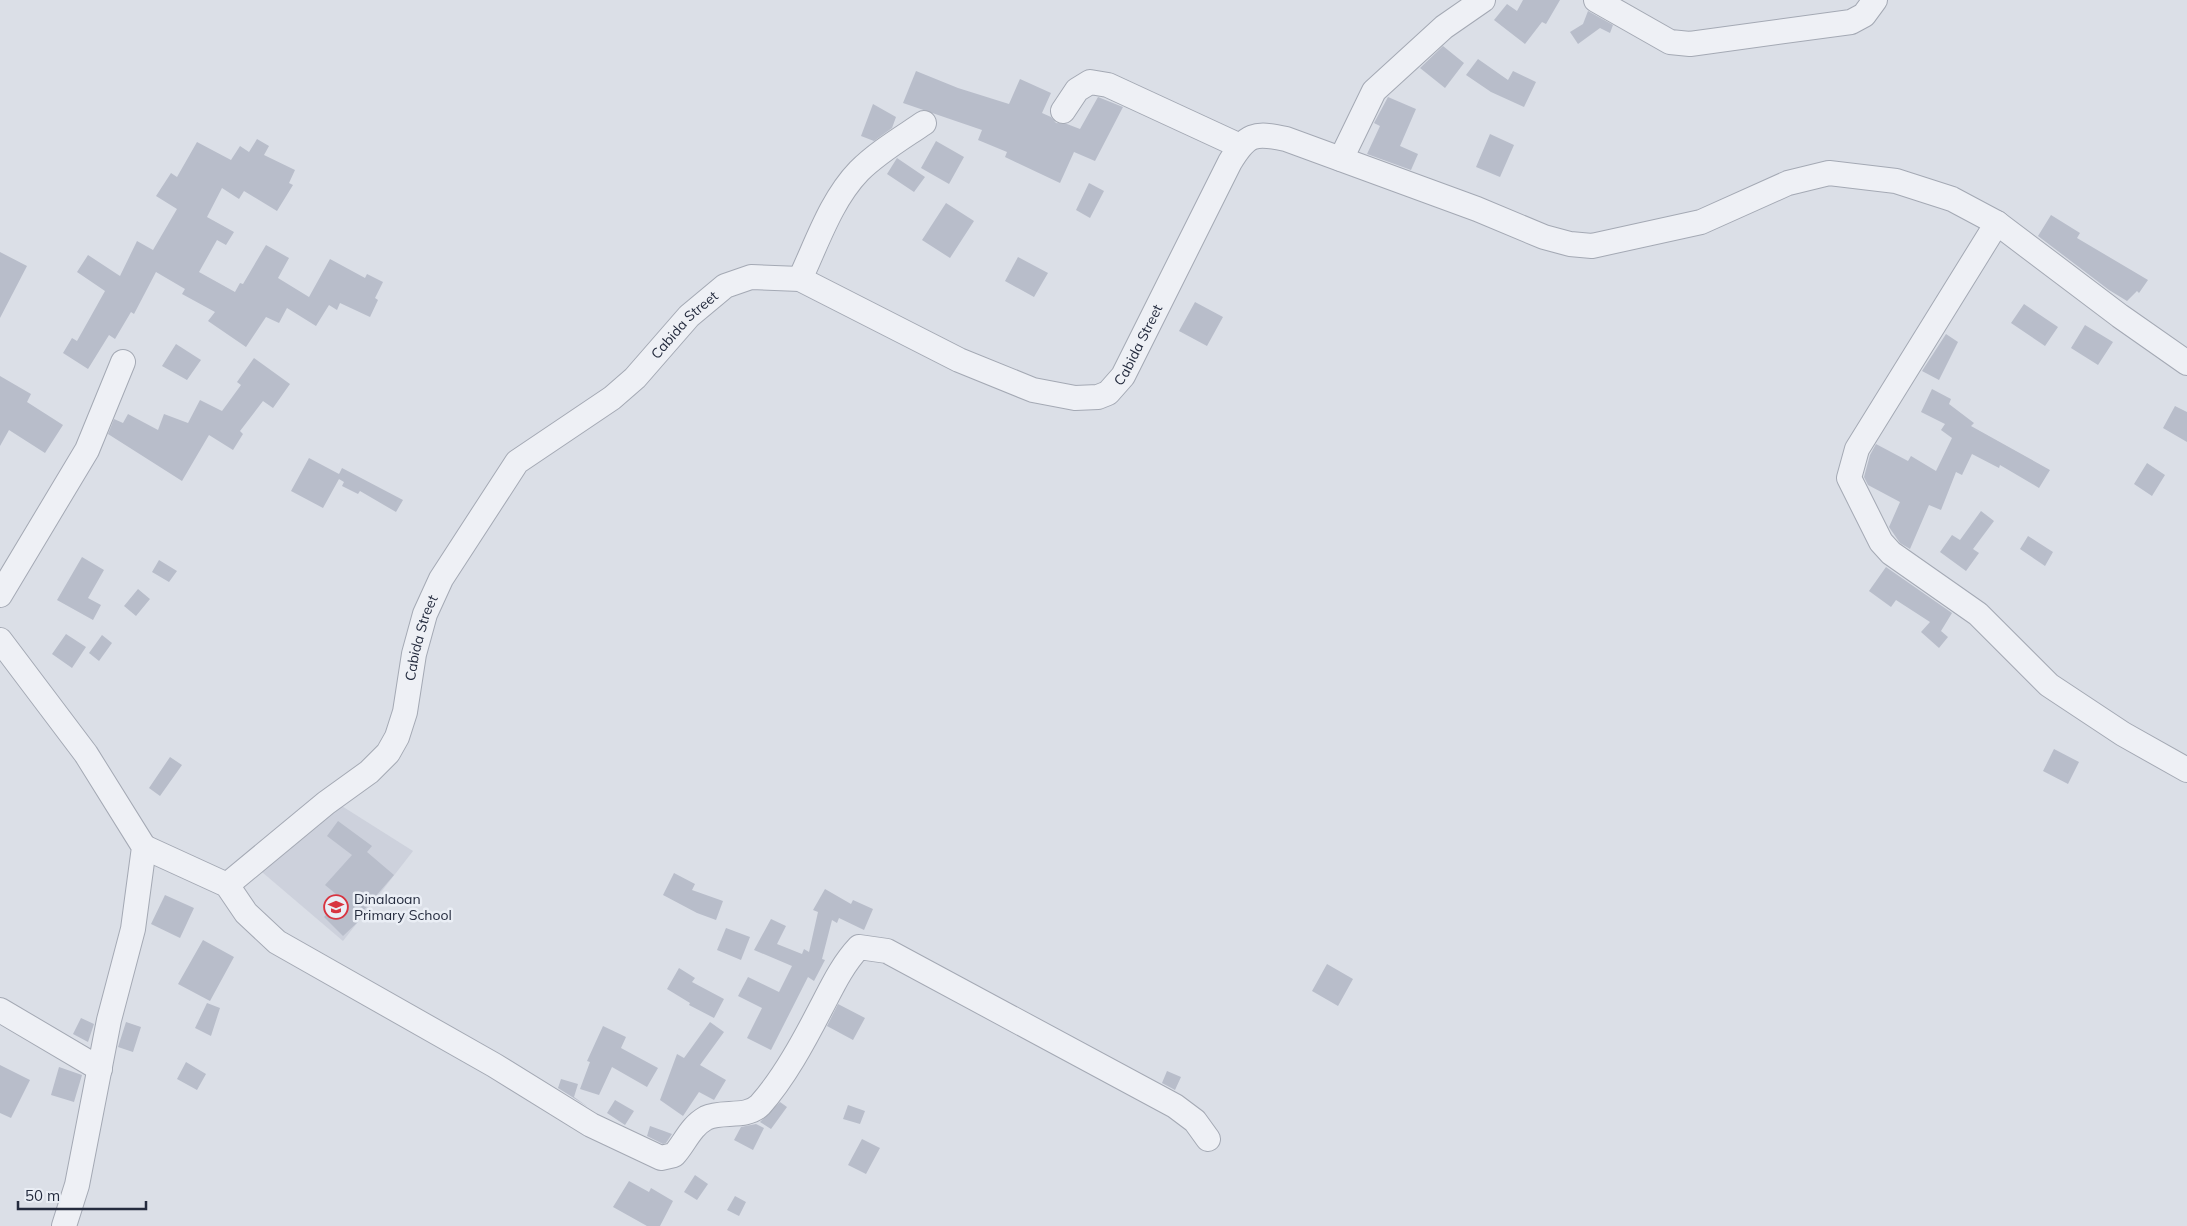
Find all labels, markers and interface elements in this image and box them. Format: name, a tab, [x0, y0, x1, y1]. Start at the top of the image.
street label: Cabida Street	[647, 287, 722, 363]
street label: Cabida Street	[1110, 301, 1166, 389]
street label: Cabida Street	[401, 592, 442, 682]
place label: Dinalaoan Primary School	[354, 890, 452, 924]
school or university icon: Dinalaoan Primary School	[323, 894, 349, 920]
scale bar	[18, 1178, 145, 1210]
text: 50 m	[25, 1186, 60, 1205]

